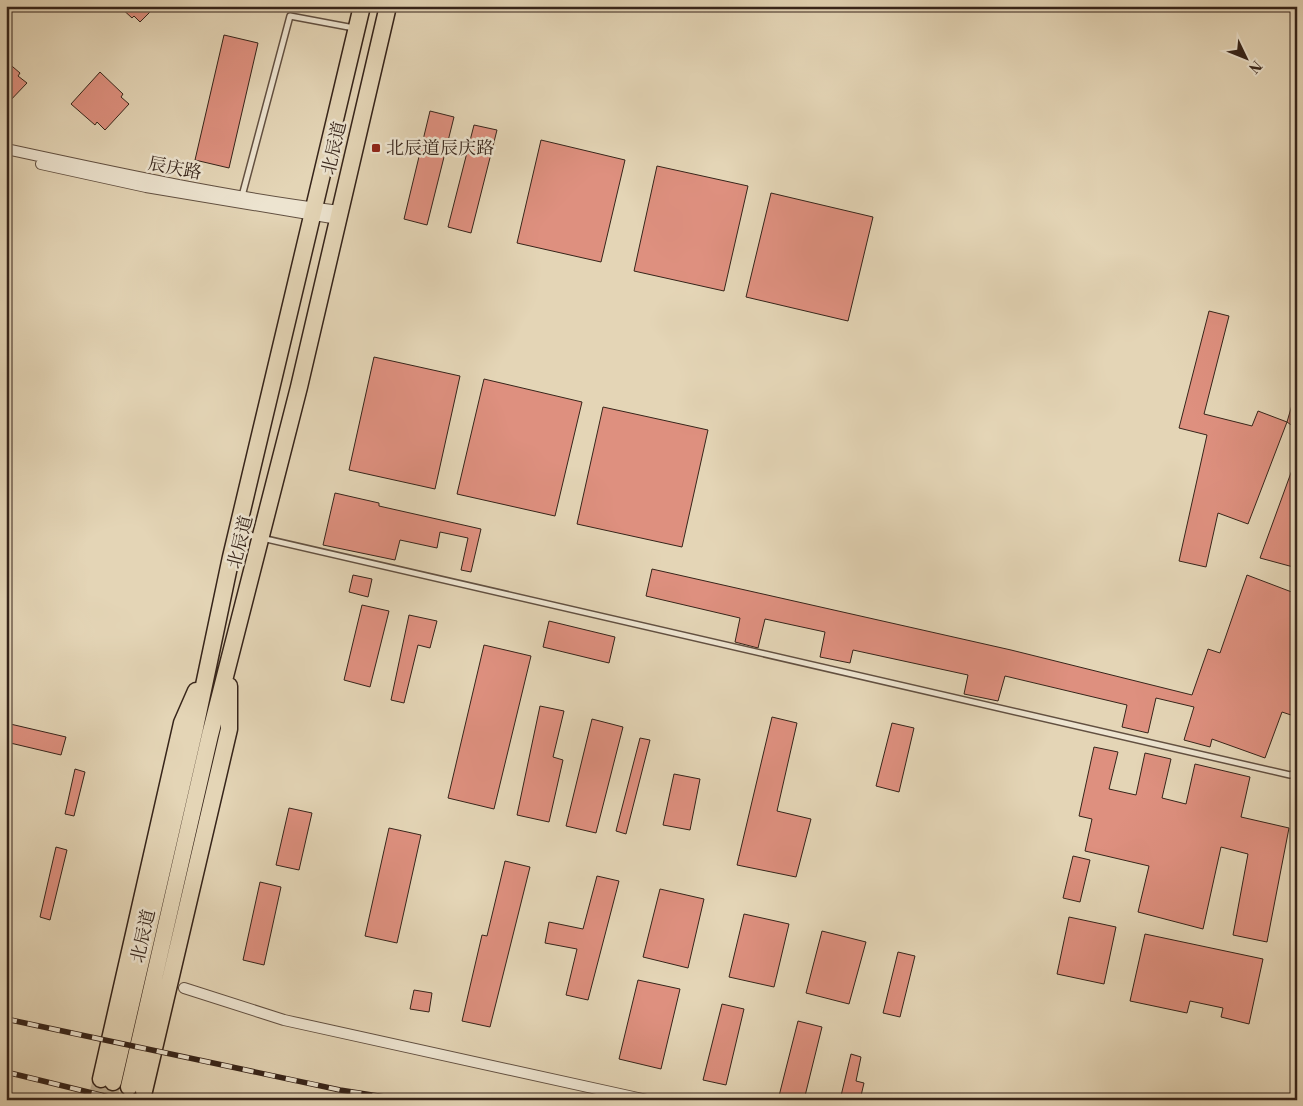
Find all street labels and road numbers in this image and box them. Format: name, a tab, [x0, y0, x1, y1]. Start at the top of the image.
street label: 北辰道	[317, 119, 352, 177]
street label: 辰庆路	[146, 152, 204, 185]
street label: 北辰道	[223, 513, 258, 571]
street label: 北辰道	[126, 907, 161, 965]

